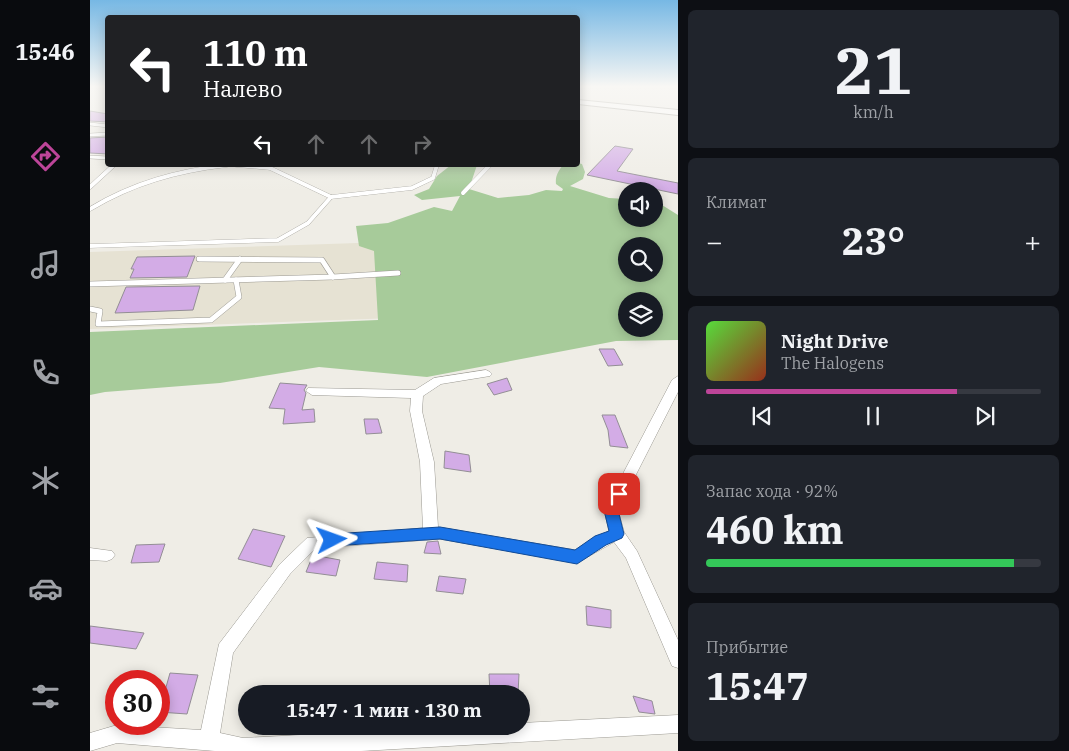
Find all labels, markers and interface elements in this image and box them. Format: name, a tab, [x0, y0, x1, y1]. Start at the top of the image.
text: 21	[834, 27, 913, 112]
text: 110 m	[203, 30, 308, 76]
icon: left	[120, 35, 185, 100]
text: 15:46	[15, 37, 75, 66]
text: Налево	[203, 74, 282, 103]
text: km/h	[853, 102, 894, 122]
icon: left	[249, 130, 277, 158]
icon: ahead	[302, 130, 330, 158]
icon: ahead	[355, 130, 383, 158]
icon: right	[408, 130, 436, 158]
icon: directions	[28, 139, 63, 174]
map controls	[618, 182, 663, 337]
button: sound	[618, 182, 663, 227]
text: Климат	[706, 192, 766, 212]
text: 23°	[842, 216, 905, 265]
text: −	[706, 223, 723, 260]
text: +	[1024, 223, 1041, 260]
button: search	[618, 237, 663, 282]
icon: music	[28, 247, 63, 282]
button: layers	[618, 292, 663, 337]
text: Night Drive	[781, 329, 889, 353]
text: The Halogens	[781, 353, 884, 373]
icon: phone	[28, 355, 63, 390]
icon: previous	[748, 402, 776, 430]
icon: pause	[859, 402, 887, 430]
icon: next	[971, 402, 999, 430]
icon: climate	[28, 463, 63, 498]
pin	[598, 473, 640, 515]
icon: arrive	[605, 480, 633, 508]
text: Запас хода · 92%	[706, 481, 838, 501]
text: 460 km	[706, 505, 844, 554]
position arrow	[305, 513, 357, 565]
icon: car	[28, 571, 63, 606]
text: Прибытие	[706, 637, 788, 657]
text: 15:47	[706, 661, 809, 710]
speed limit sign: 30	[105, 670, 170, 735]
icon: filters	[28, 679, 63, 714]
text: 15:47 · 1 мин · 130 m	[286, 698, 482, 722]

